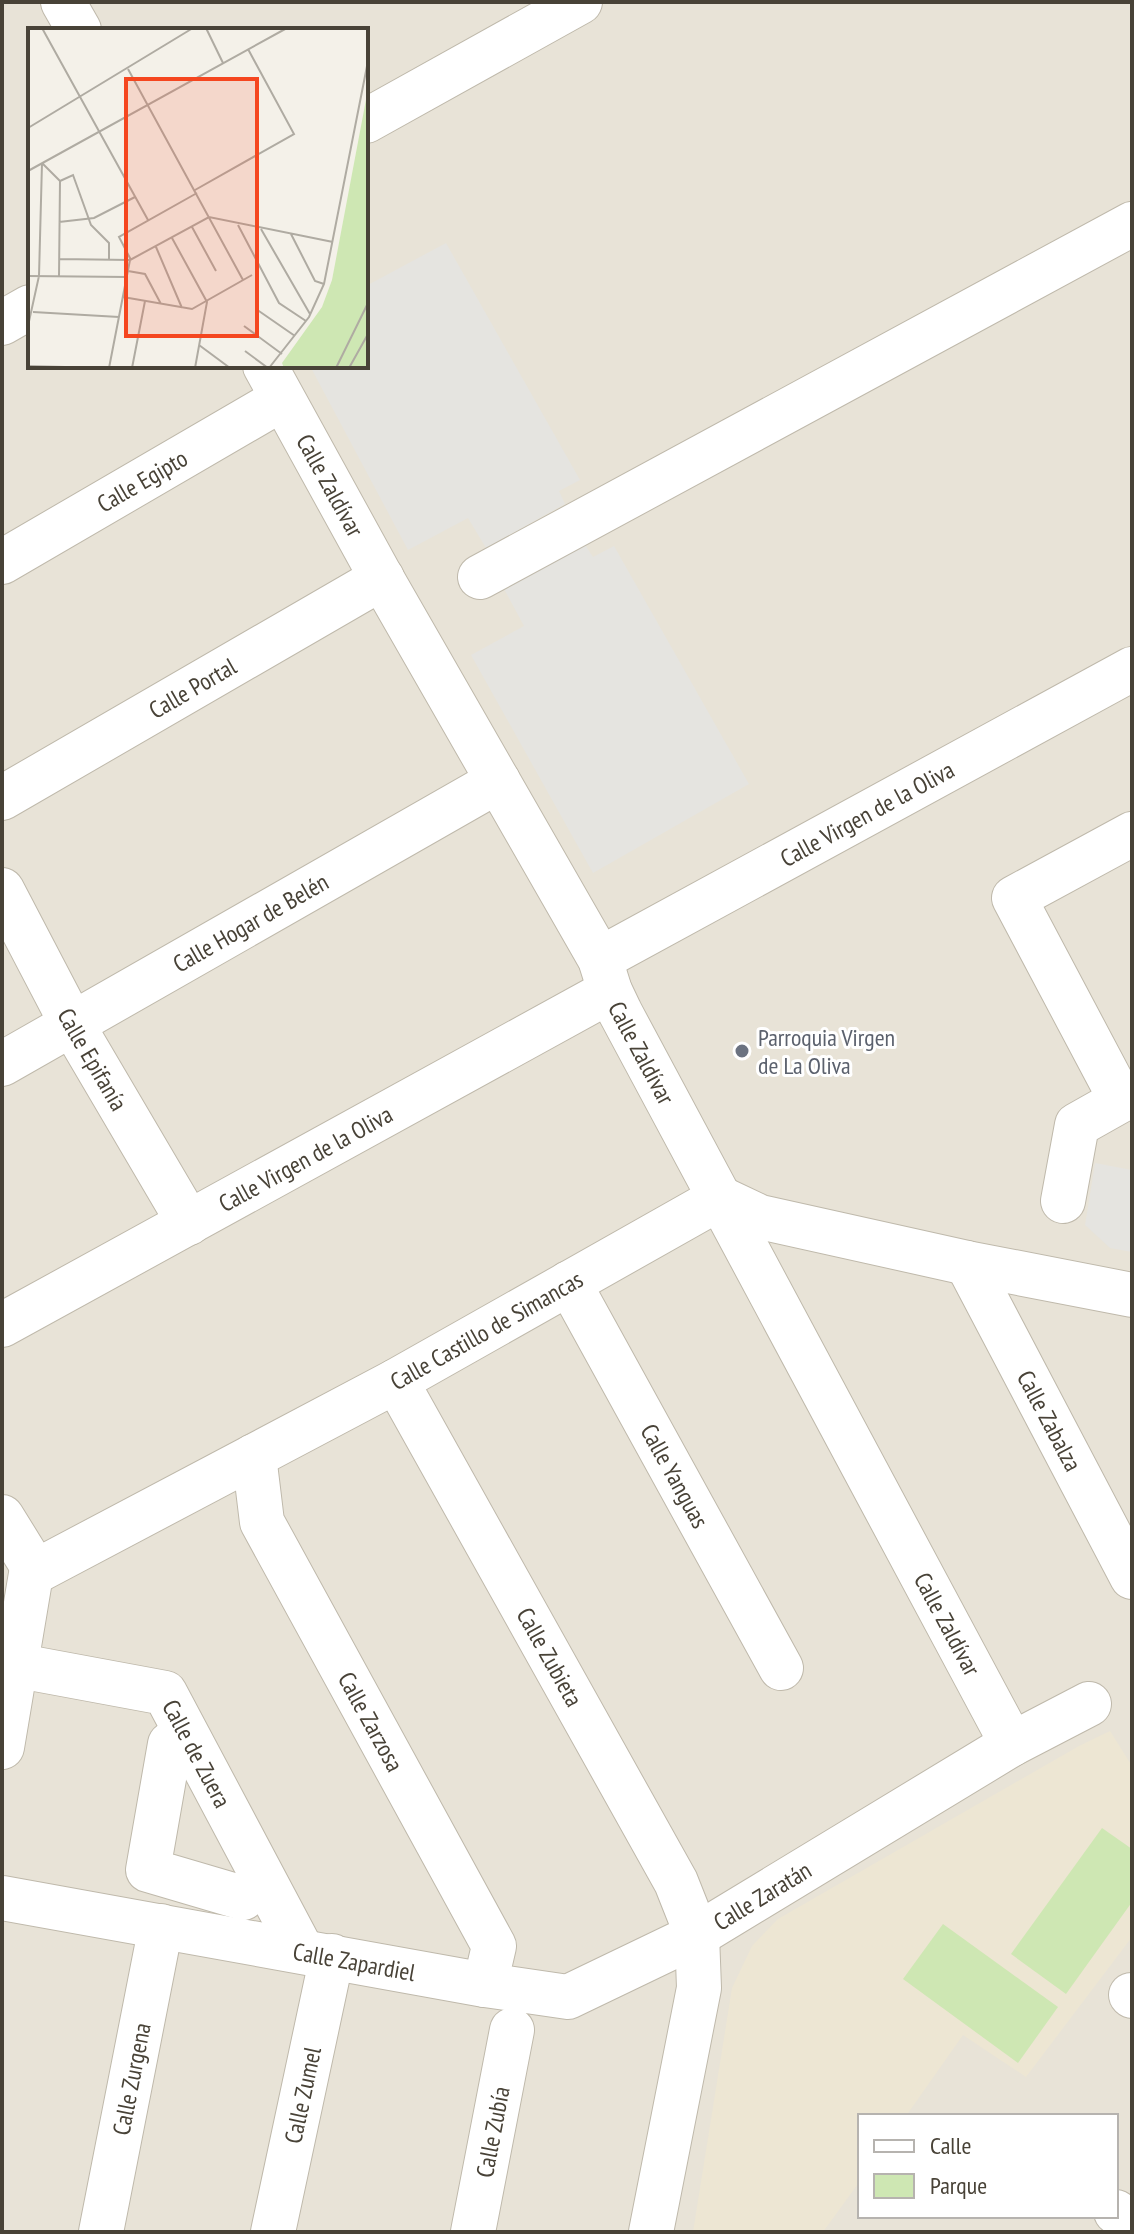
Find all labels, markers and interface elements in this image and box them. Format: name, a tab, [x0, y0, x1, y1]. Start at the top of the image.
inset map	[28, 28, 368, 368]
street label: Calle Zaldívar	[290, 428, 371, 542]
street label: Calle Egipto	[91, 442, 193, 519]
street label: Calle Portal	[143, 650, 242, 725]
street label: Calle Virgen de la Oliva	[775, 754, 959, 873]
street label: Calle Hogar de Belén	[167, 866, 334, 979]
street label: Calle Zaldívar	[602, 996, 682, 1110]
street label: Calle Epifanía	[51, 1003, 135, 1116]
place label: Parroquia Virgen de La Oliva	[758, 1022, 895, 1081]
marker: Parroquia Virgen de La Oliva	[733, 1042, 751, 1060]
street label: Calle Virgen de la Oliva	[213, 1098, 397, 1219]
street label: Calle Castillo de Simancas	[384, 1263, 588, 1397]
street label: Calle Zabalza	[1011, 1365, 1089, 1476]
street label: Calle Yanguas	[634, 1418, 716, 1533]
street label: Calle Zaldívar	[907, 1567, 988, 1681]
street label: Calle Zubieta	[510, 1602, 590, 1712]
street label: Calle Zarzosa	[331, 1666, 411, 1777]
street label: Calle de Zuera	[156, 1694, 239, 1813]
street label: Calle Zaratán	[708, 1854, 817, 1937]
street label: Calle Zapardiel	[291, 1935, 418, 1988]
street label: Calle Zurgena	[105, 2020, 157, 2138]
street label: Calle Zumel	[277, 2044, 328, 2146]
street label: Calle Zubía	[468, 2084, 516, 2180]
legend	[858, 2114, 1118, 2218]
text: Calle	[930, 2130, 971, 2161]
text: Parque	[930, 2170, 987, 2201]

